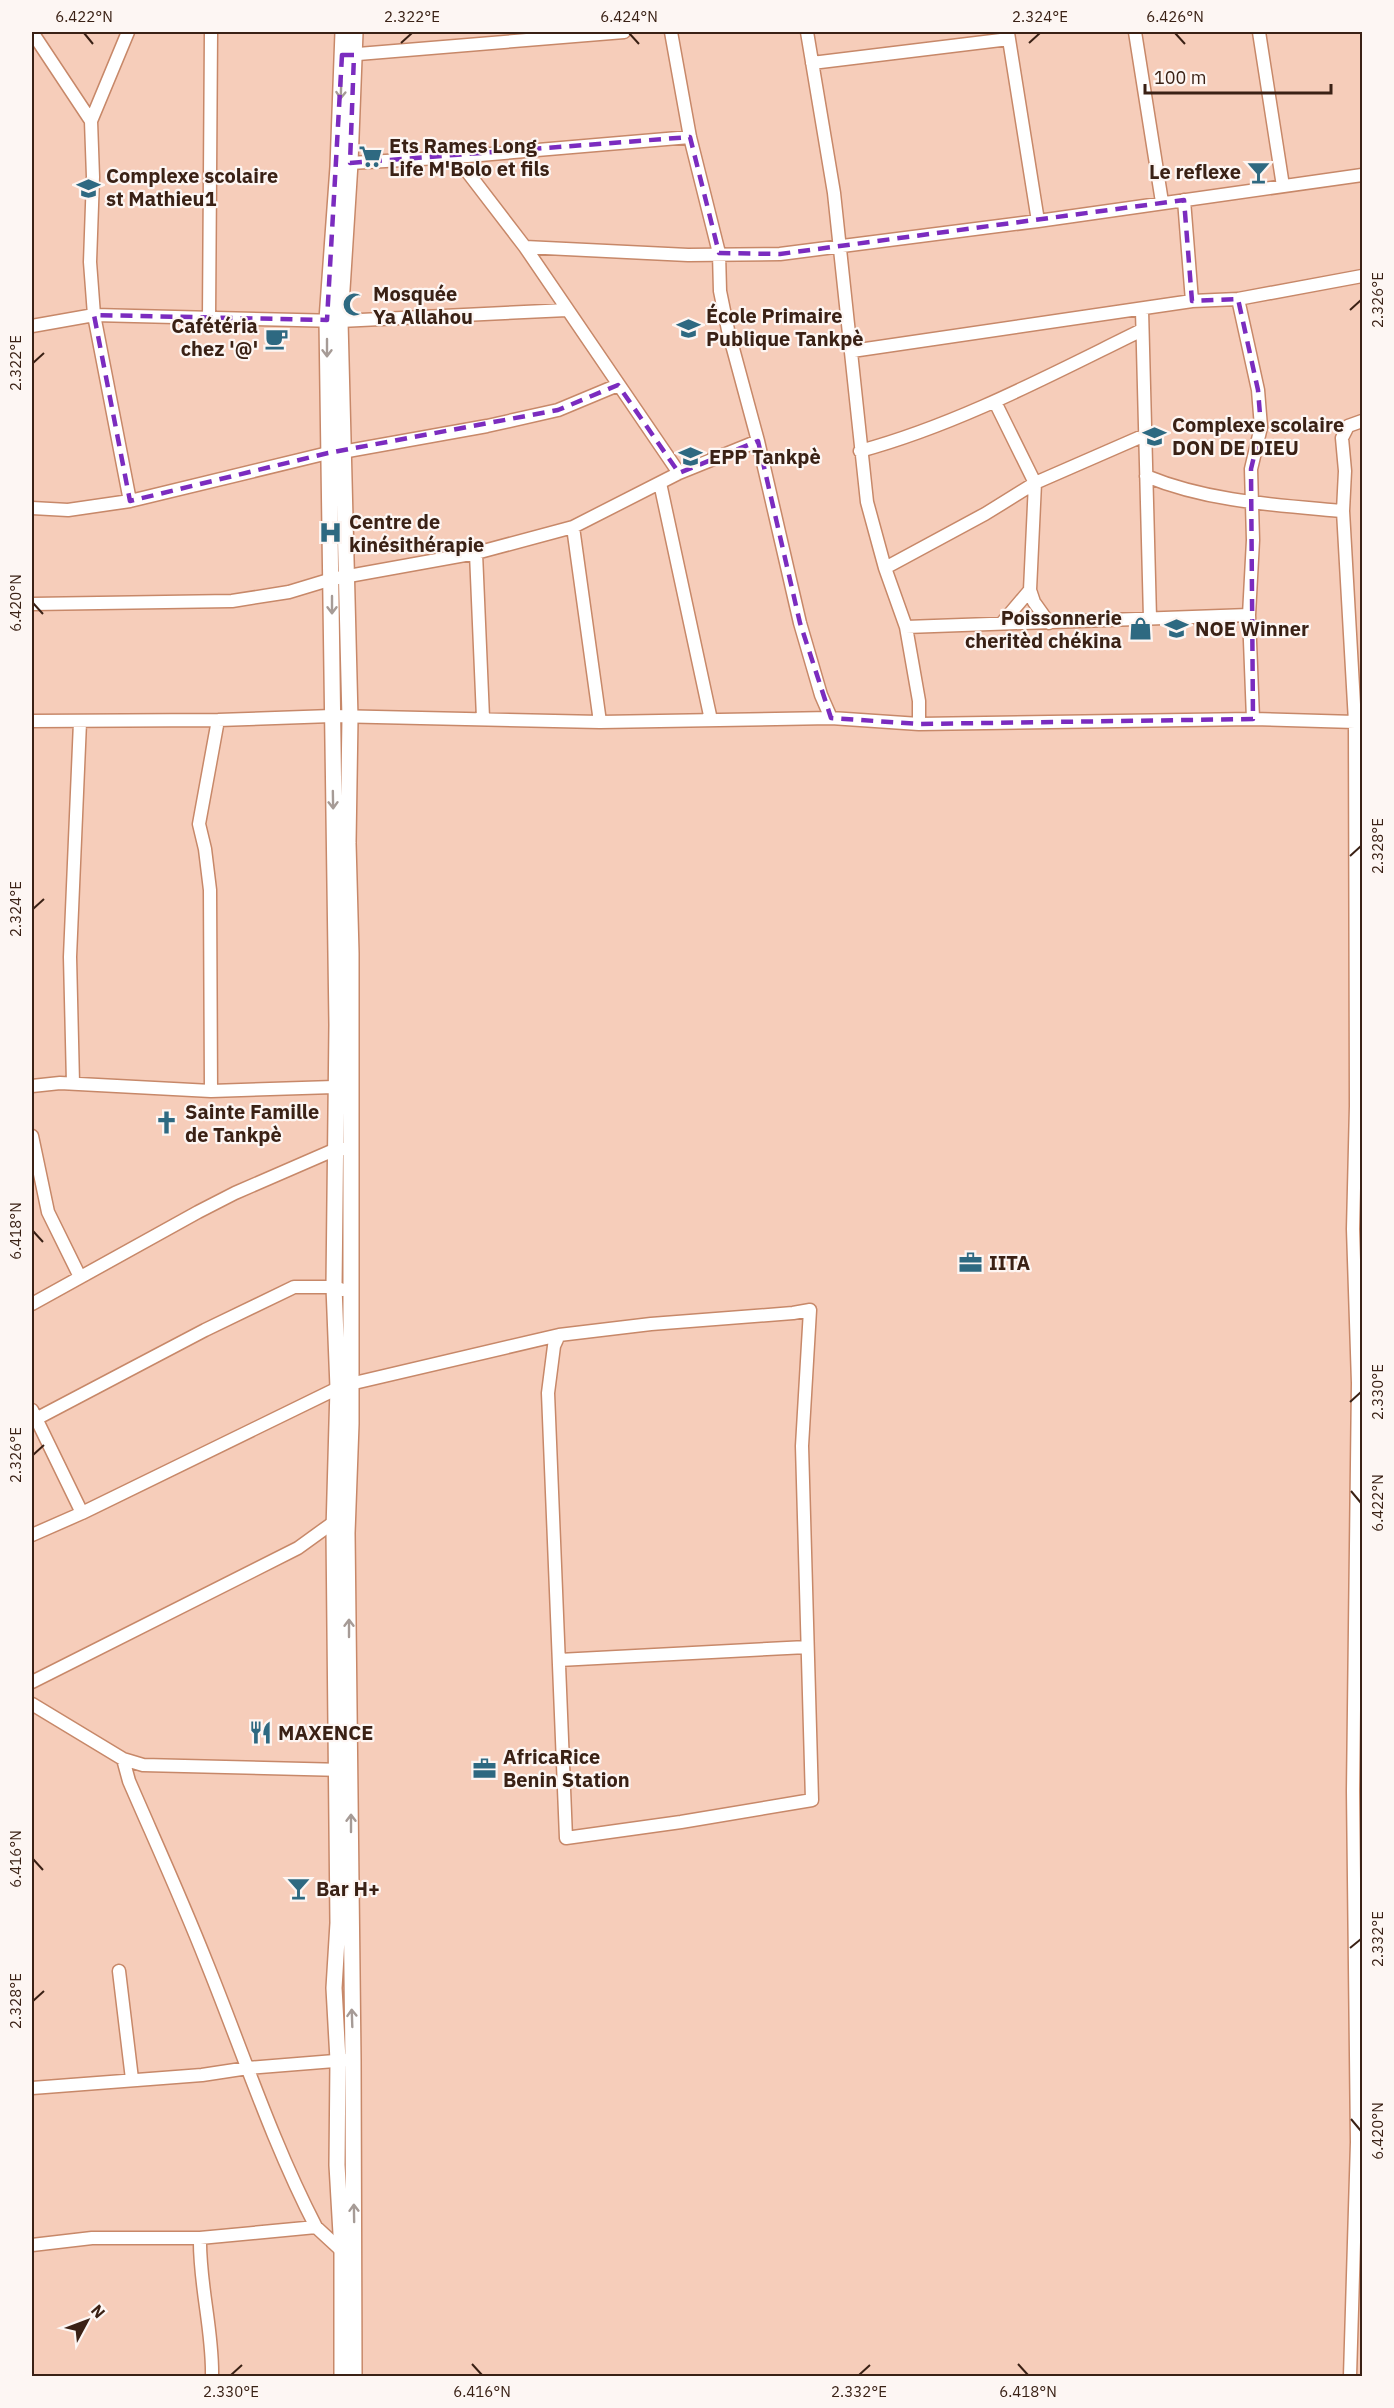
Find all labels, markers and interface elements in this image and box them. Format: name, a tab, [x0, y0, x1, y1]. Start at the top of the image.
text: 6.422°N	[55, 7, 113, 26]
text: 2.322°E	[384, 7, 440, 26]
text: 6.424°N	[600, 7, 658, 26]
text: 2.324°E	[1012, 7, 1068, 26]
text: 6.426°N	[1146, 7, 1204, 26]
scale bar	[1145, 57, 1331, 95]
text: 100 m	[1154, 66, 1206, 89]
one-way arrow	[335, 79, 346, 99]
place label: Ets Rames Long Life M'Bolo et fils	[389, 132, 550, 182]
supermarket icon: Ets Rames Long Life M'Bolo et fils	[358, 144, 384, 170]
place label: Le reflexe	[1149, 158, 1241, 185]
bar icon: Le reflexe	[1246, 159, 1272, 185]
place label: Complexe scolaire st Mathieu1	[106, 162, 278, 212]
school or university icon: Complexe scolaire st Mathieu1	[75, 175, 101, 201]
text: 2.326°E	[1368, 272, 1387, 328]
place label: Mosquée Ya Allahou	[373, 280, 473, 330]
mosque icon: Mosquée Ya Allahou	[342, 292, 368, 318]
place label: École Primaire Publique Tankpè	[706, 302, 864, 352]
place label: Cafétéria chez '@'	[171, 312, 258, 362]
school or university icon: École Primaire Publique Tankpè	[675, 315, 701, 341]
cafe icon: Cafétéria chez '@'	[263, 325, 289, 351]
text: 2.322°E	[6, 335, 25, 391]
one-way arrow	[321, 337, 333, 357]
place label: Complexe scolaire DON DE DIEU	[1172, 411, 1344, 461]
school or university icon: Complexe scolaire DON DE DIEU	[1141, 424, 1167, 450]
place label: EPP Tankpè	[709, 443, 821, 470]
school or university icon: EPP Tankpè	[678, 444, 704, 470]
place label: Centre de kinésithérapie	[349, 508, 484, 558]
hospital icon: Centre de kinésithérapie	[318, 520, 344, 546]
text: 6.420°N	[6, 574, 25, 632]
one-way arrow	[326, 595, 338, 615]
place label: Poissonnerie cheritèd chékina	[965, 604, 1122, 654]
place label: NOE Winner	[1195, 615, 1309, 642]
shop icon: Poissonnerie cheritèd chékina	[1127, 616, 1153, 642]
school or university icon: NOE Winner	[1164, 616, 1190, 642]
one-way arrow	[328, 790, 339, 810]
text: 2.328°E	[1368, 818, 1387, 874]
text: 2.324°E	[6, 881, 25, 937]
place label: Sainte Famille de Tankpè	[185, 1098, 319, 1148]
church icon: Sainte Famille de Tankpè	[154, 1110, 180, 1136]
text: 6.418°N	[6, 1202, 25, 1260]
place label: IITA	[989, 1249, 1031, 1276]
office icon: IITA	[958, 1250, 984, 1276]
text: 2.330°E	[1368, 1364, 1387, 1420]
text: 2.326°E	[6, 1427, 25, 1483]
text: 6.422°N	[1368, 1474, 1387, 1532]
one-way arrow	[343, 1619, 355, 1639]
place label: MAXENCE	[278, 1719, 373, 1746]
restaurant icon: MAXENCE	[247, 1720, 273, 1746]
place label: AfricaRice Benin Station	[503, 1743, 630, 1793]
office icon: AfricaRice Benin Station	[472, 1756, 498, 1782]
one-way arrow	[345, 1814, 357, 1834]
text: 6.416°N	[6, 1830, 25, 1888]
place label: Bar H+	[316, 1875, 380, 1902]
bar icon: Bar H+	[285, 1876, 311, 1902]
text: 2.332°E	[1368, 1911, 1387, 1967]
text: 2.328°E	[6, 1973, 25, 2029]
one-way arrow	[347, 2009, 358, 2029]
text: 6.420°N	[1368, 2102, 1387, 2160]
one-way arrow	[348, 2204, 359, 2224]
north arrow	[57, 2291, 117, 2351]
text: N	[87, 2300, 110, 2322]
text: 2.330°E	[203, 2382, 259, 2401]
text: 6.416°N	[453, 2382, 511, 2401]
text: 2.332°E	[831, 2382, 887, 2401]
text: 6.418°N	[999, 2382, 1057, 2401]

